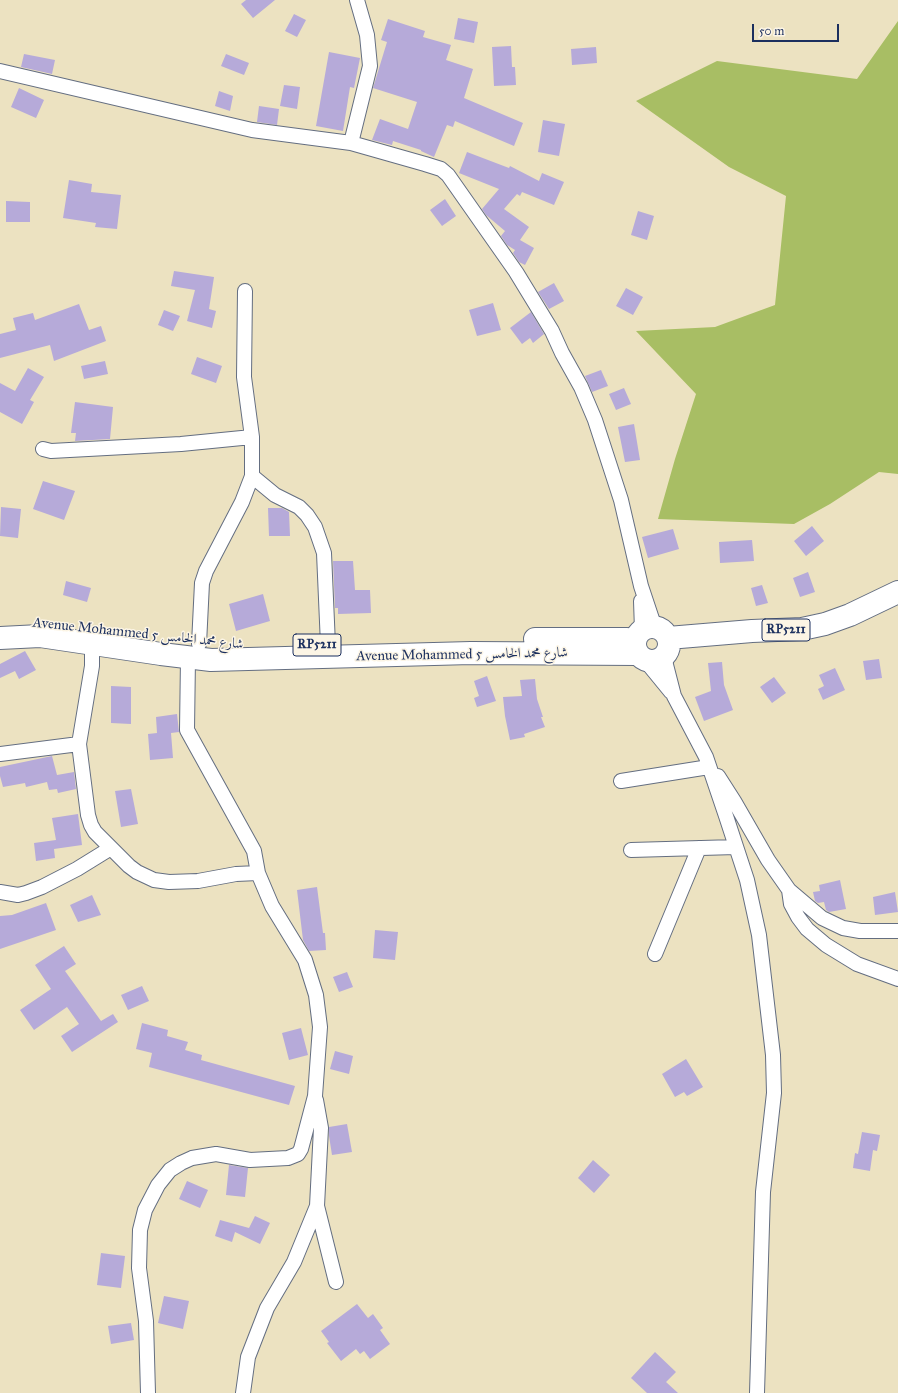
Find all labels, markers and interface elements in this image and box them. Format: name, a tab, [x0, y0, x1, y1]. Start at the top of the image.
scale bar	[754, 16, 841, 42]
text: 50 m	[759, 24, 784, 38]
street label: Avenue Mohammed 5 شارع محمد الخامس	[32, 615, 244, 653]
road number: RP5211	[762, 619, 810, 641]
road number: RP5211	[293, 634, 341, 656]
street label: Avenue Mohammed 5 شارع محمد الخامس	[356, 645, 568, 665]

